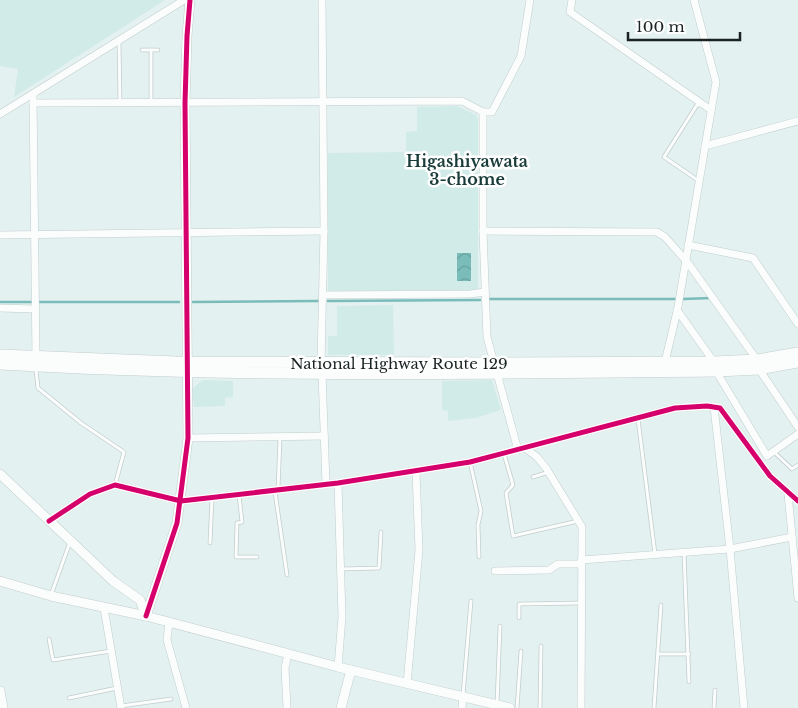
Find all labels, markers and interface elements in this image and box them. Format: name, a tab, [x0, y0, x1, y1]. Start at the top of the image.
scale bar	[628, 10, 740, 42]
text: 100 m	[636, 17, 685, 36]
district label: Higashiyawata 3-chome	[406, 151, 528, 189]
street label: National Highway Route 129	[290, 354, 508, 373]

